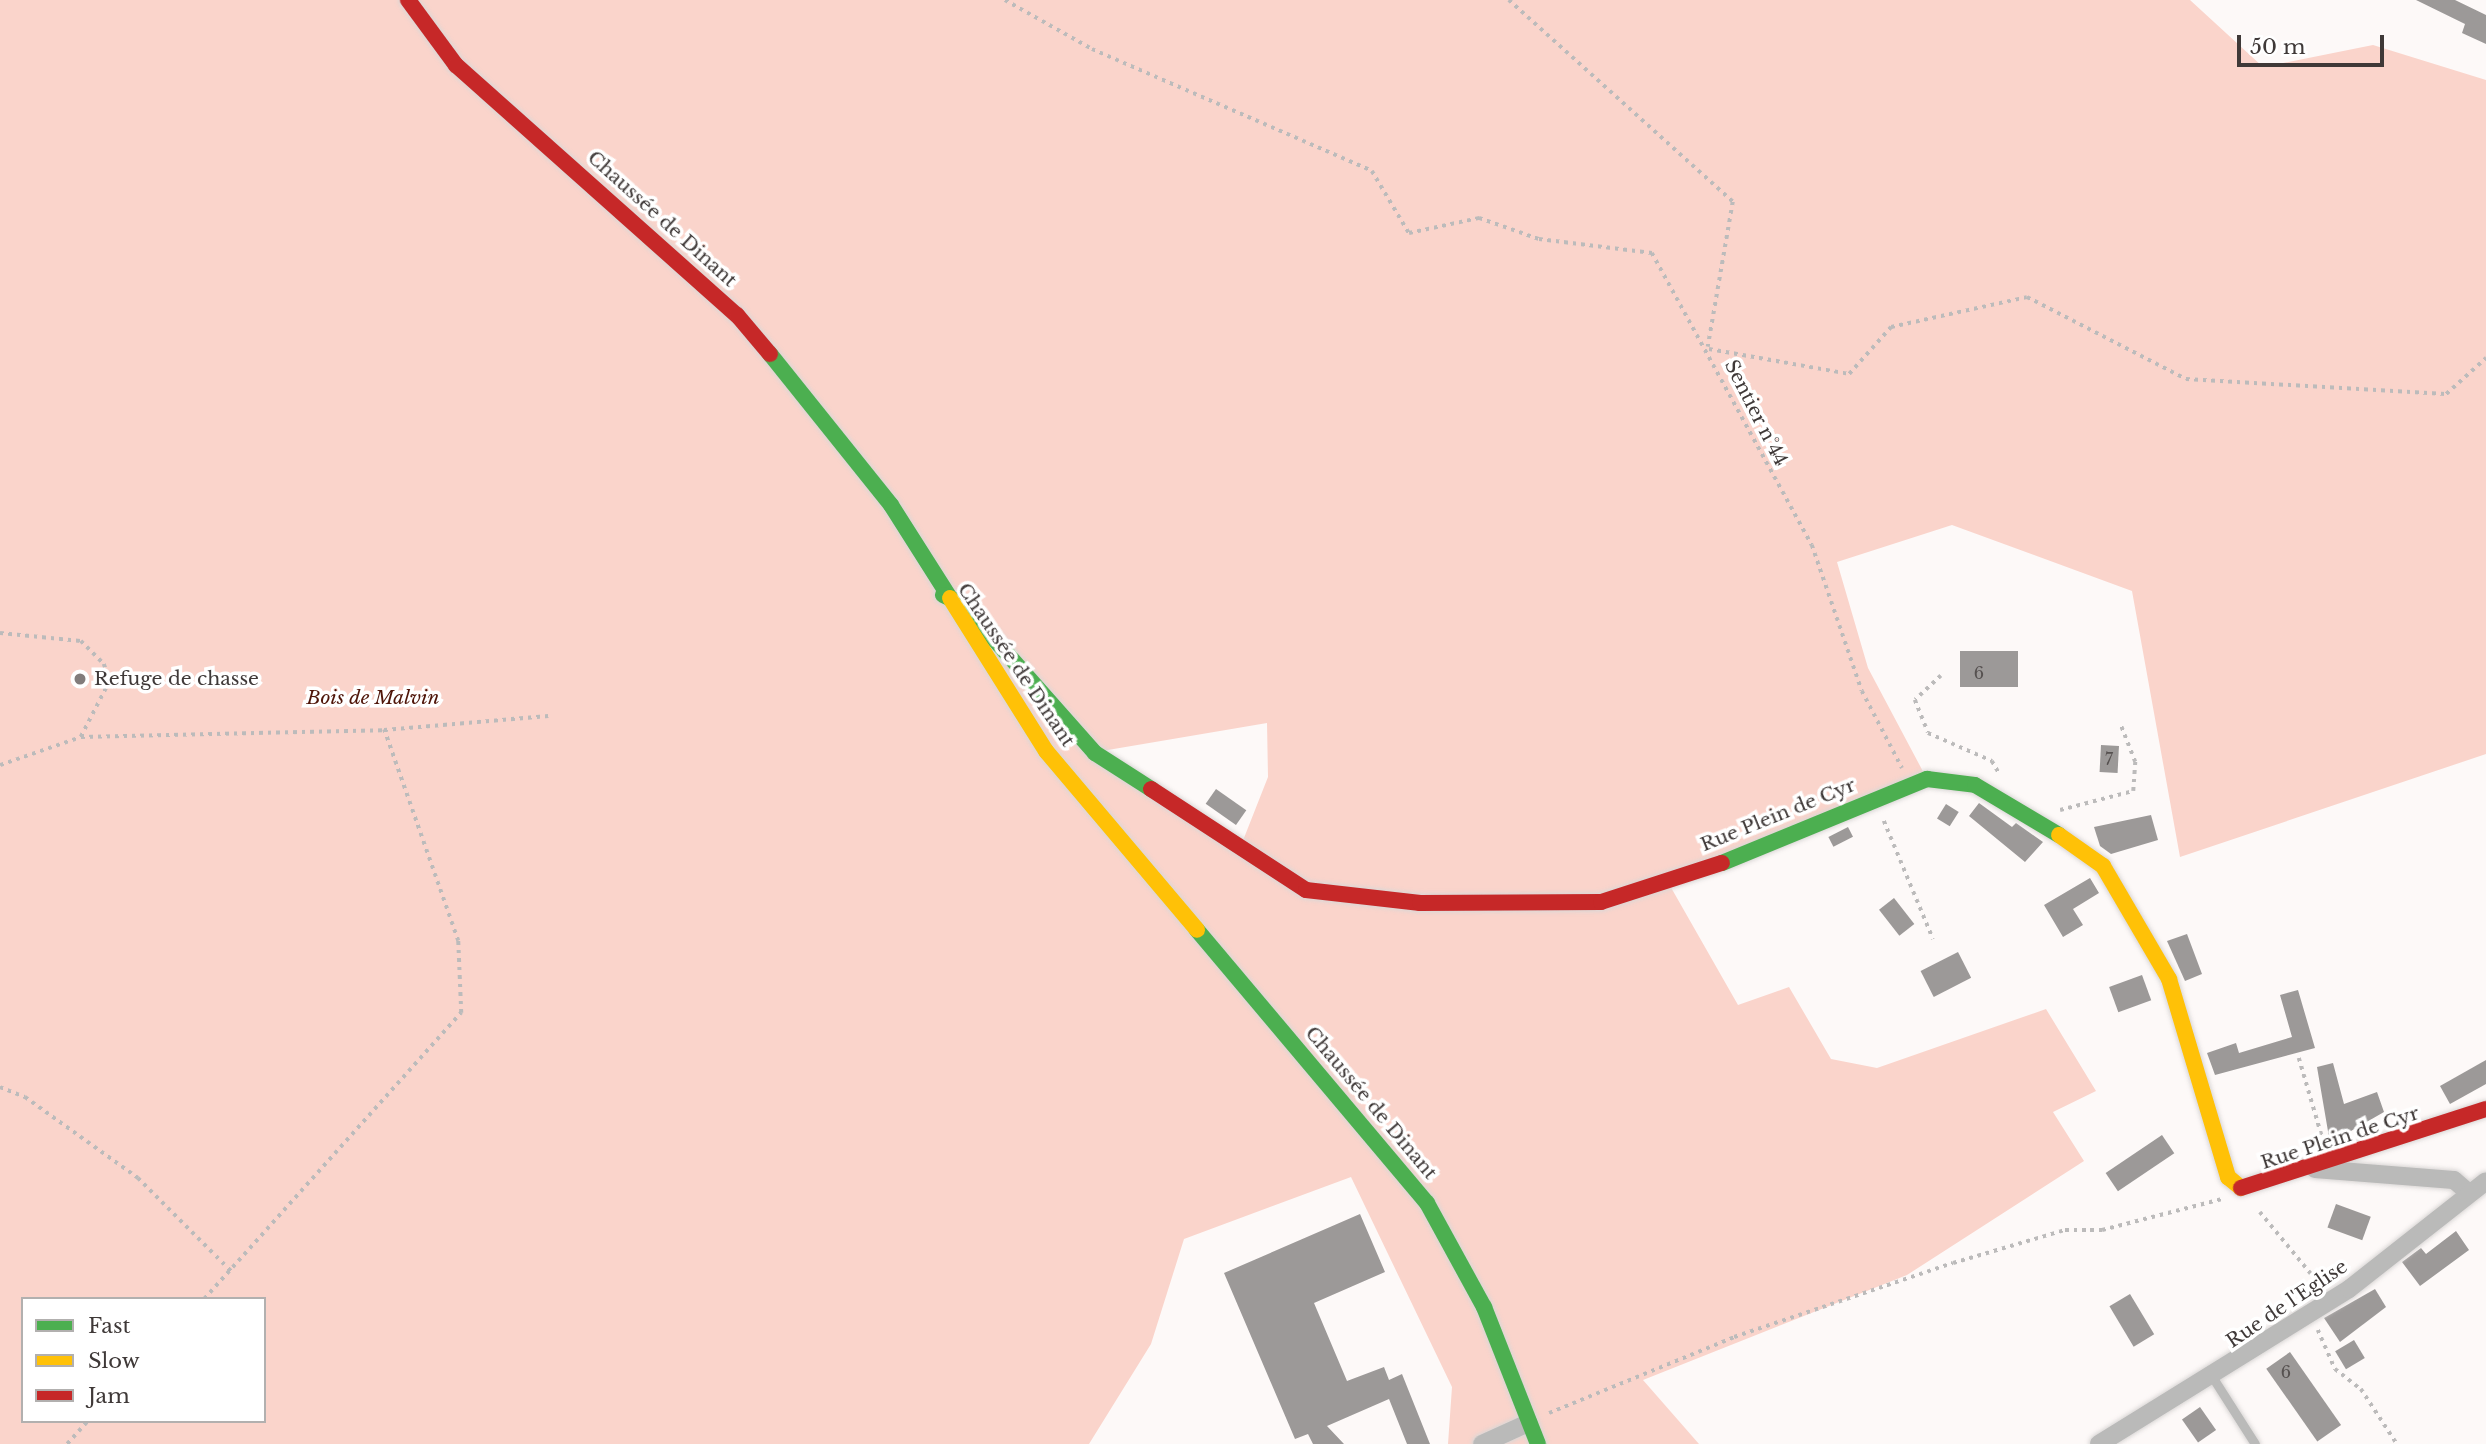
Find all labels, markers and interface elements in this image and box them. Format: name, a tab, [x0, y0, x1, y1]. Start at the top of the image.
scale bar	[2241, 21, 2388, 65]
text: 50 m	[2250, 34, 2305, 60]
street label: Chaussée de Dinant	[583, 146, 741, 292]
street label: Sentier n°44	[1719, 356, 1793, 470]
street label: Chaussée de Dinant	[953, 579, 1079, 751]
house number: 6	[1974, 663, 1984, 683]
place label: Refuge de chasse	[94, 668, 259, 690]
marker: Refuge de chasse	[72, 671, 88, 687]
park label: Bois de Malvin	[307, 687, 439, 709]
house number: 7	[2105, 749, 2113, 769]
street label: Rue Plein de Cyr	[1697, 774, 1859, 856]
street label: Chaussée de Dinant	[1300, 1022, 1442, 1184]
street label: Rue Plein de Cyr	[2258, 1102, 2422, 1174]
street label: Rue de l'Eglise	[2222, 1255, 2352, 1353]
legend	[21, 1297, 266, 1423]
text: Fast	[88, 1313, 130, 1339]
text: Slow	[88, 1348, 140, 1374]
house number: 6	[2281, 1362, 2291, 1382]
text: Jam	[88, 1383, 130, 1409]

